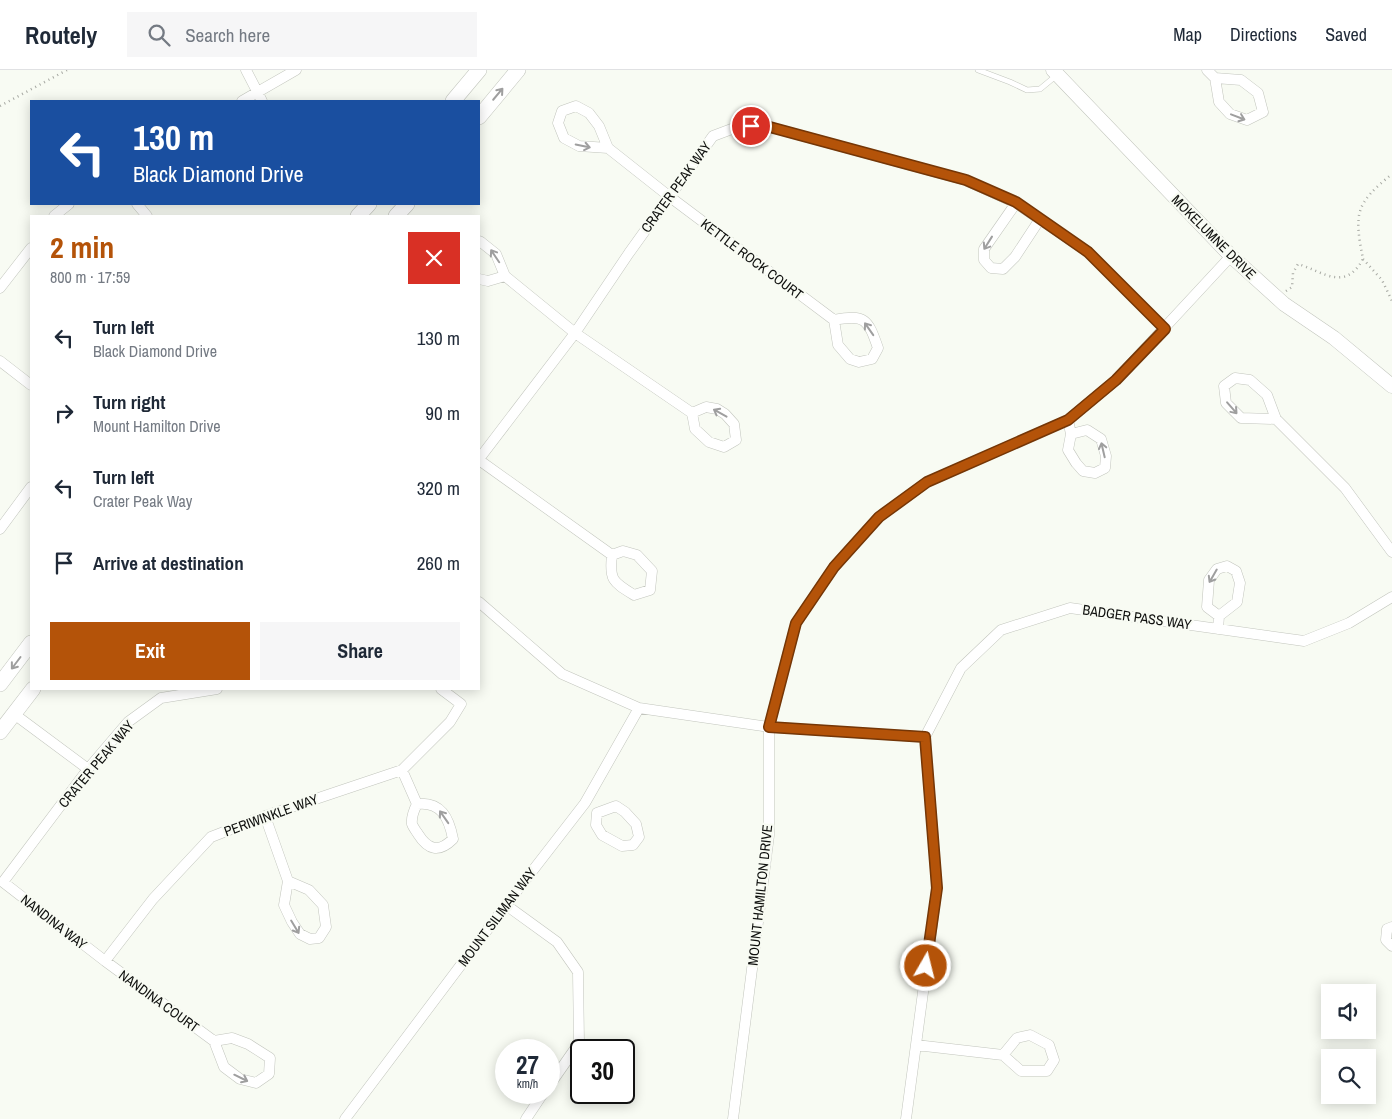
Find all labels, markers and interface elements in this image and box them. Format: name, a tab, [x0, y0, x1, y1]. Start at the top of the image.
search box	[127, 12, 477, 57]
text: Routely	[25, 19, 97, 51]
icon: search	[145, 21, 173, 49]
text: Search here	[185, 22, 270, 48]
text: Map	[1173, 22, 1202, 47]
text: Directions	[1230, 22, 1297, 47]
text: Saved	[1325, 22, 1367, 47]
one-way arrow	[493, 87, 504, 100]
pin	[730, 105, 772, 147]
icon: arrive	[737, 112, 765, 140]
one-way arrow	[1230, 113, 1245, 122]
text: 130 m	[133, 114, 214, 161]
icon: left	[50, 120, 115, 185]
street label: CRATER PEAK WAY	[637, 138, 715, 236]
one-way arrow	[574, 141, 590, 151]
text: Black Diamond Drive	[133, 159, 303, 189]
street label: MOKELUMNE DRIVE	[1168, 191, 1260, 283]
street label: KETTLE ROCK COURT	[697, 215, 807, 303]
text: 2 min	[50, 227, 114, 267]
button: close	[408, 232, 460, 284]
one-way arrow	[983, 235, 993, 249]
one-way arrow	[490, 249, 500, 263]
text: 800 m · 17:59	[50, 266, 130, 288]
text: Turn left	[93, 314, 154, 340]
one-way arrow	[864, 322, 875, 335]
icon: left	[50, 324, 78, 352]
text: 130 m	[417, 325, 460, 351]
text: Black Diamond Drive	[93, 340, 217, 362]
text: Turn right	[93, 389, 165, 415]
icon: right	[50, 399, 78, 427]
text: 90 m	[425, 400, 460, 426]
one-way arrow	[1226, 402, 1237, 415]
one-way arrow	[713, 407, 727, 417]
text: Mount Hamilton Drive	[93, 415, 221, 437]
one-way arrow	[1098, 442, 1107, 458]
text: Turn left	[93, 464, 154, 490]
icon: left	[50, 474, 78, 502]
text: 320 m	[417, 475, 460, 501]
text: Crater Peak Way	[93, 490, 192, 512]
icon: arrive	[50, 549, 78, 577]
text: Arrive at destination	[93, 550, 244, 576]
text: 260 m	[417, 550, 460, 576]
one-way arrow	[1208, 569, 1218, 584]
street label: BADGER PASS WAY	[1081, 600, 1193, 634]
button: Exit	[50, 622, 250, 680]
button: Share	[260, 622, 460, 680]
one-way arrow	[10, 656, 21, 669]
street label: CRATER PEAK WAY	[54, 716, 138, 811]
street label: PERIWINKLE WAY	[221, 790, 321, 840]
one-way arrow	[439, 810, 449, 824]
street label: MOUNT HAMILTON DRIVE	[744, 824, 776, 966]
street label: MOUNT SILIMAN WAY	[454, 864, 540, 970]
street label: NANDINA WAY	[17, 891, 91, 954]
one-way arrow	[290, 919, 300, 933]
position arrow	[899, 939, 951, 991]
street label: NANDINA COURT	[115, 966, 203, 1036]
map controls	[1321, 984, 1376, 1104]
button: sound	[1321, 984, 1376, 1039]
speed limit sign: 30	[570, 1039, 635, 1104]
text: 27	[516, 1048, 539, 1082]
button: search	[1321, 1049, 1376, 1104]
one-way arrow	[233, 1073, 248, 1083]
text: km/h	[517, 1076, 538, 1092]

